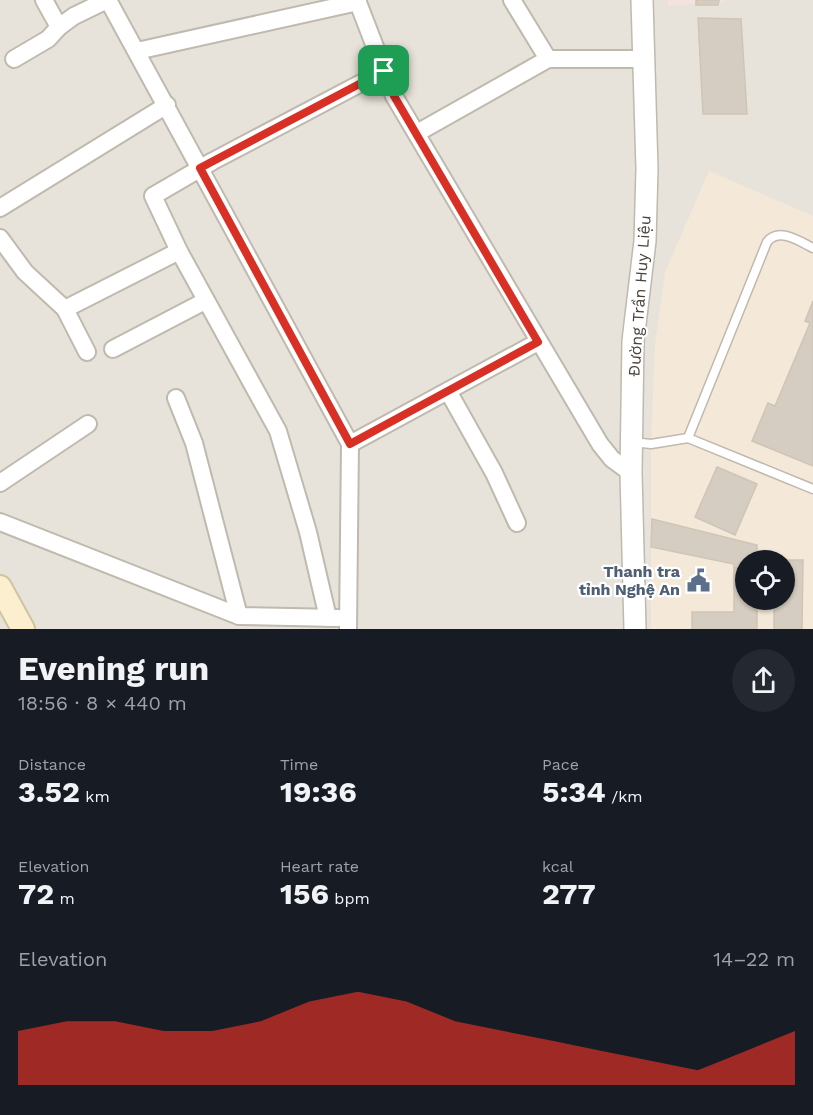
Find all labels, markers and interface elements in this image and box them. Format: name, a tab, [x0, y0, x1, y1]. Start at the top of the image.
pin	[358, 45, 409, 96]
icon: arrive	[367, 54, 400, 87]
street label: Đường Trần Huy Liệu	[624, 215, 655, 377]
map controls	[735, 550, 795, 610]
button: locate	[735, 550, 795, 610]
place label: Thanh tra tỉnh Nghệ An	[579, 562, 681, 599]
public building icon: Thanh tra tỉnh Nghệ An	[685, 567, 711, 593]
text: Evening run	[18, 649, 209, 688]
button: share	[732, 649, 795, 712]
text: 18:56 · 8 × 440 m	[18, 691, 187, 715]
text: Distance	[18, 755, 86, 774]
text: Time	[280, 755, 318, 774]
text: Pace	[542, 755, 579, 774]
text: 3.52	[18, 774, 80, 809]
text: 19:36	[280, 774, 357, 809]
text: 5:34	[542, 774, 606, 809]
text: km	[80, 787, 110, 806]
text: /km	[606, 787, 643, 806]
text: Elevation	[18, 857, 89, 876]
text: Heart rate	[280, 857, 359, 876]
text: kcal	[542, 857, 574, 876]
text: 72	[18, 876, 54, 911]
text: 156	[280, 876, 329, 911]
text: 277	[542, 876, 596, 911]
text: m	[54, 889, 75, 908]
text: bpm	[329, 889, 370, 908]
text: Elevation	[18, 947, 107, 971]
text: 14–22 m	[713, 947, 795, 971]

